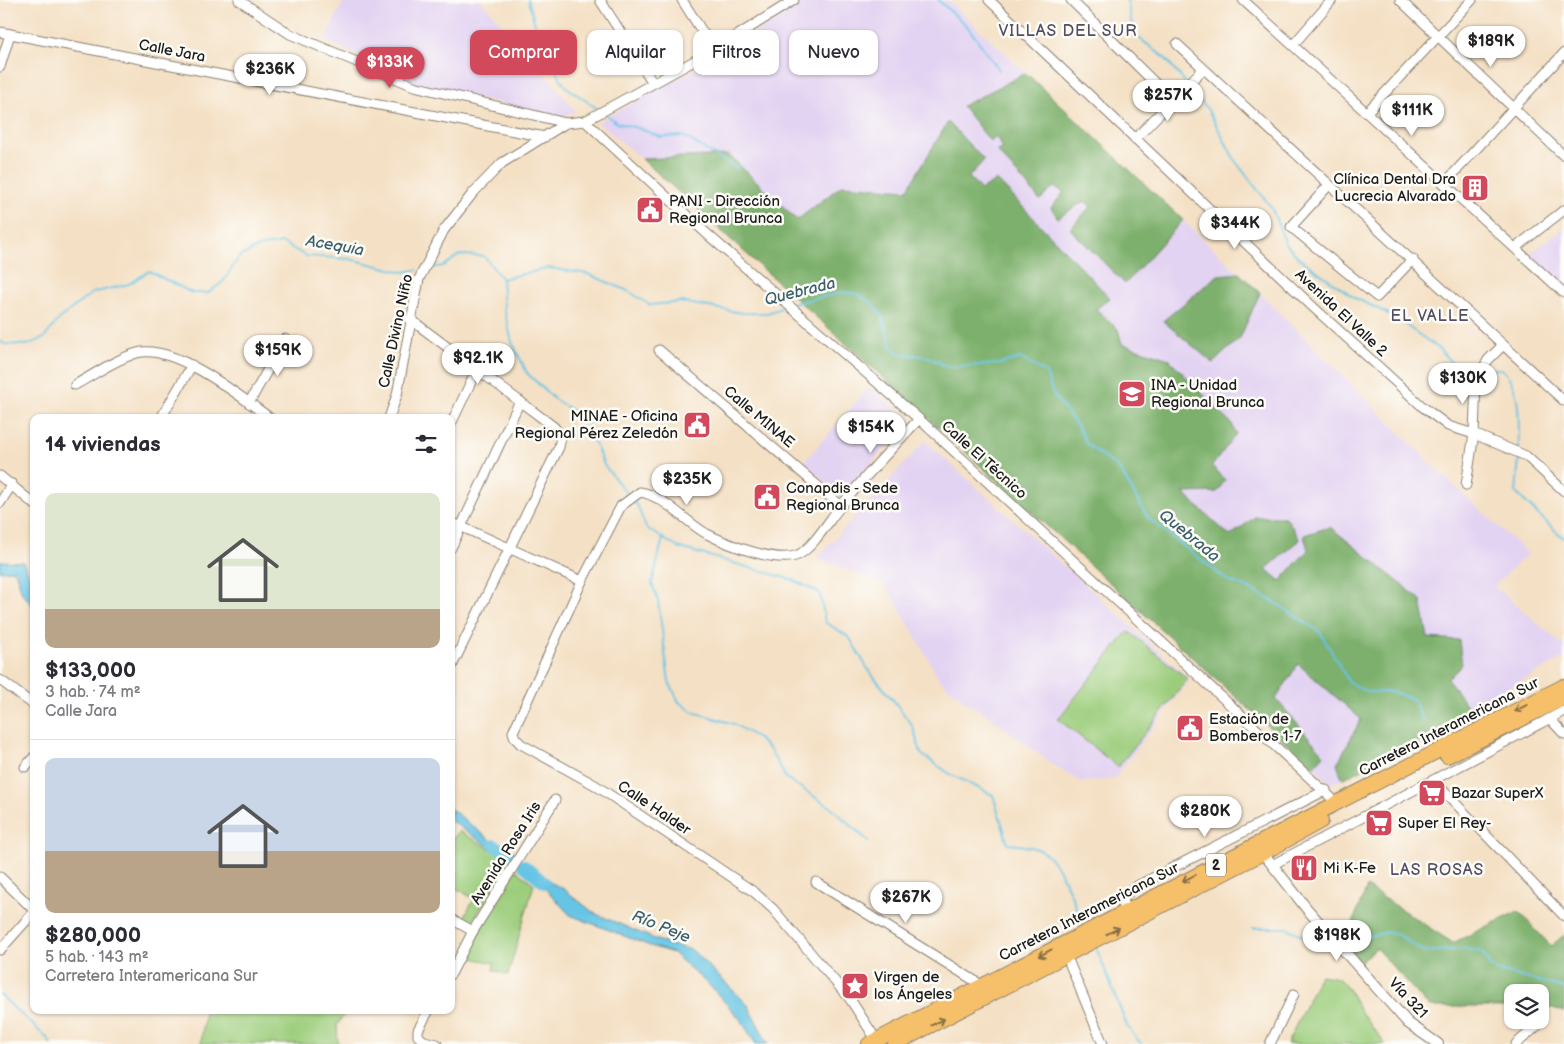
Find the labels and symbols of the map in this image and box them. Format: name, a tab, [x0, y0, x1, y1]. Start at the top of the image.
district label: VILLAS DEL SUR	[998, 22, 1138, 41]
pin: $189K	[1456, 26, 1526, 68]
street label: Calle Jara	[137, 35, 207, 67]
pin: $133K	[355, 46, 425, 89]
pin: $236K	[235, 54, 305, 96]
pin: $257K	[1133, 80, 1203, 122]
pin: $111K	[1377, 94, 1447, 137]
place label: Clínica Dental Dra Lucrecia Alvarado	[1333, 170, 1456, 206]
building icon: Clínica Dental Dra Lucrecia Alvarado	[1460, 173, 1490, 203]
place label: PANI - Dirección Regional Brunca	[669, 192, 783, 228]
public building icon: PANI - Dirección Regional Brunca	[635, 195, 665, 225]
pin: $344K	[1200, 208, 1270, 250]
water label: Acequia	[304, 231, 365, 260]
street label: Avenida El Valle 2	[1291, 265, 1391, 361]
street label: Calle Divino Niño	[375, 272, 417, 390]
water label: Quebrada	[762, 274, 838, 310]
district label: EL VALLE	[1391, 307, 1469, 326]
pin: $159K	[243, 334, 313, 377]
pin: $92.1K	[437, 342, 519, 385]
pin: $130K	[1428, 362, 1498, 405]
place label: INA - Unidad Regional Brunca	[1151, 376, 1265, 412]
school or university icon: INA - Unidad Regional Brunca	[1117, 379, 1147, 409]
street label: Calle MINAE	[720, 382, 798, 452]
place label: MINAE - Oficina Regional Pérez Zeledón	[514, 407, 678, 443]
public building icon: MINAE - Oficina Regional Pérez Zeledón	[682, 410, 712, 440]
pin: $154K	[836, 412, 906, 454]
street label: Calle El Técnico	[937, 417, 1031, 503]
pin: $235K	[652, 464, 722, 506]
place label: Conapdis - Sede Regional Brunca	[786, 479, 900, 515]
public building icon: Conapdis - Sede Regional Brunca	[752, 482, 782, 512]
water label: Quebrada	[1155, 506, 1223, 566]
street label: Carretera Interamericana Sur	[1356, 673, 1543, 781]
one-way arrow	[1513, 703, 1528, 713]
place label: Estación de Bomberos 1-7	[1209, 710, 1302, 746]
public building icon: Estación de Bomberos 1-7	[1175, 713, 1205, 743]
street label: Calle Halder	[614, 777, 695, 840]
supermarket icon: Bazar SuperX	[1417, 778, 1447, 808]
place label: Bazar SuperX	[1451, 784, 1544, 803]
pin: $280K	[1170, 796, 1240, 838]
street label: Avenida Rosa Iris	[467, 797, 546, 908]
supermarket icon: Super El Rey-	[1364, 808, 1394, 838]
place label: Super El Rey-	[1398, 814, 1491, 833]
restaurant icon: Mi K-Fe	[1289, 853, 1319, 883]
road number: 2	[1206, 854, 1226, 876]
street label: Carretera Interamericana Sur	[996, 858, 1183, 966]
place label: Mi K-Fe	[1323, 859, 1376, 878]
district label: LAS ROSAS	[1390, 861, 1484, 880]
one-way arrow	[1182, 873, 1197, 883]
pin: $267K	[871, 882, 941, 924]
water label: Río Peje	[629, 907, 693, 947]
pin: $198K	[1302, 920, 1372, 962]
one-way arrow	[1105, 926, 1120, 935]
one-way arrow	[1038, 949, 1053, 958]
place label: Virgen de los Ángeles	[874, 968, 953, 1004]
place icon: Virgen de los Ángeles	[840, 971, 870, 1001]
street label: Vía 321	[1384, 974, 1432, 1022]
one-way arrow	[930, 1017, 945, 1026]

